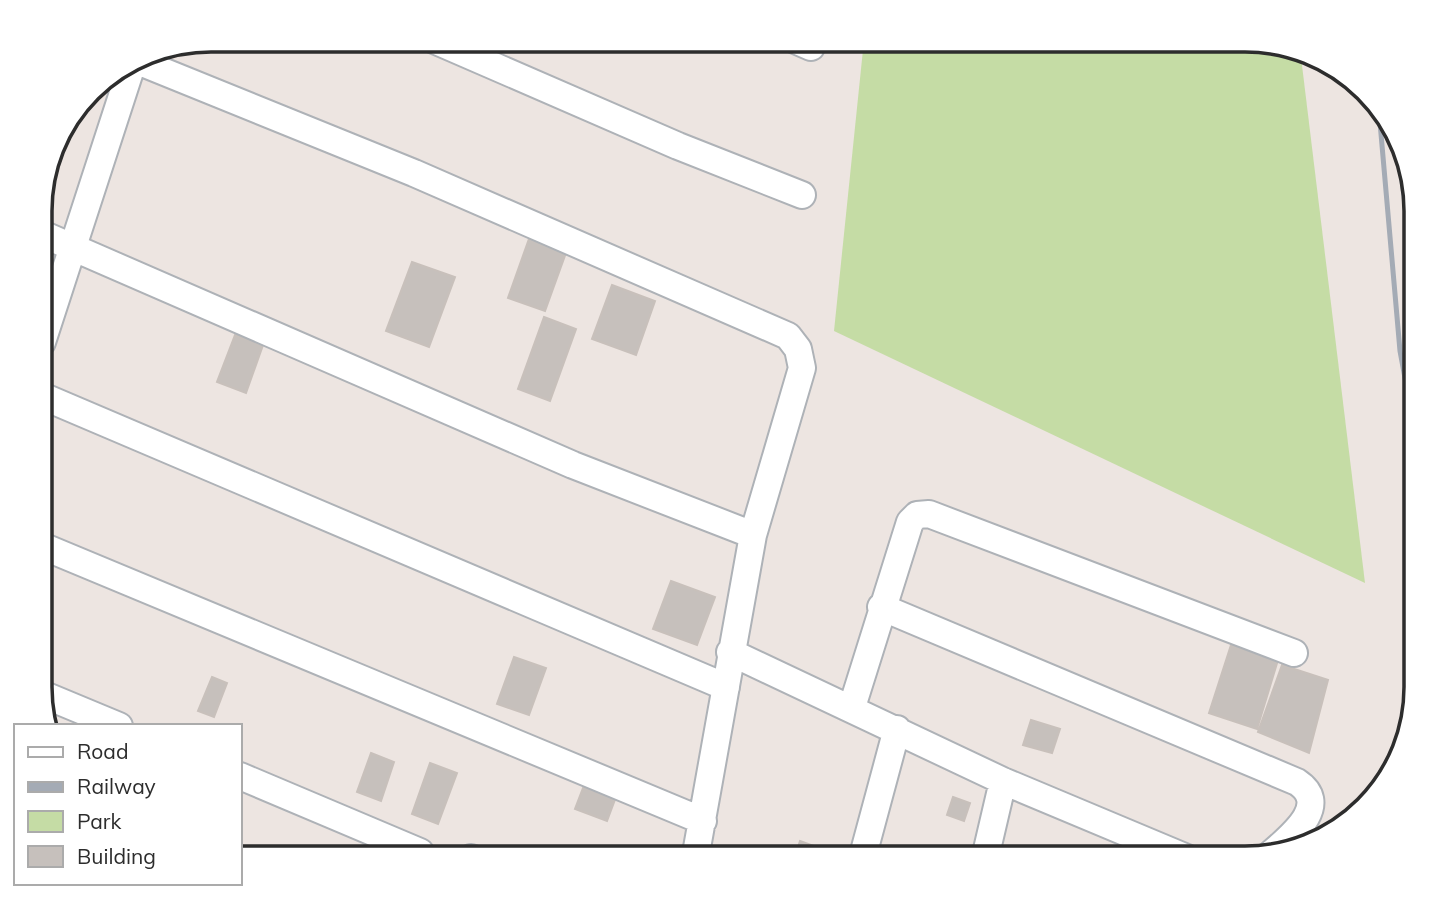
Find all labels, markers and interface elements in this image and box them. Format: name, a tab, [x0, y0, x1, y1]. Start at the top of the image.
legend	[14, 724, 242, 885]
text: Road	[77, 738, 128, 764]
text: Railway	[77, 773, 156, 799]
text: Park	[77, 808, 121, 834]
text: Building	[77, 843, 156, 869]

